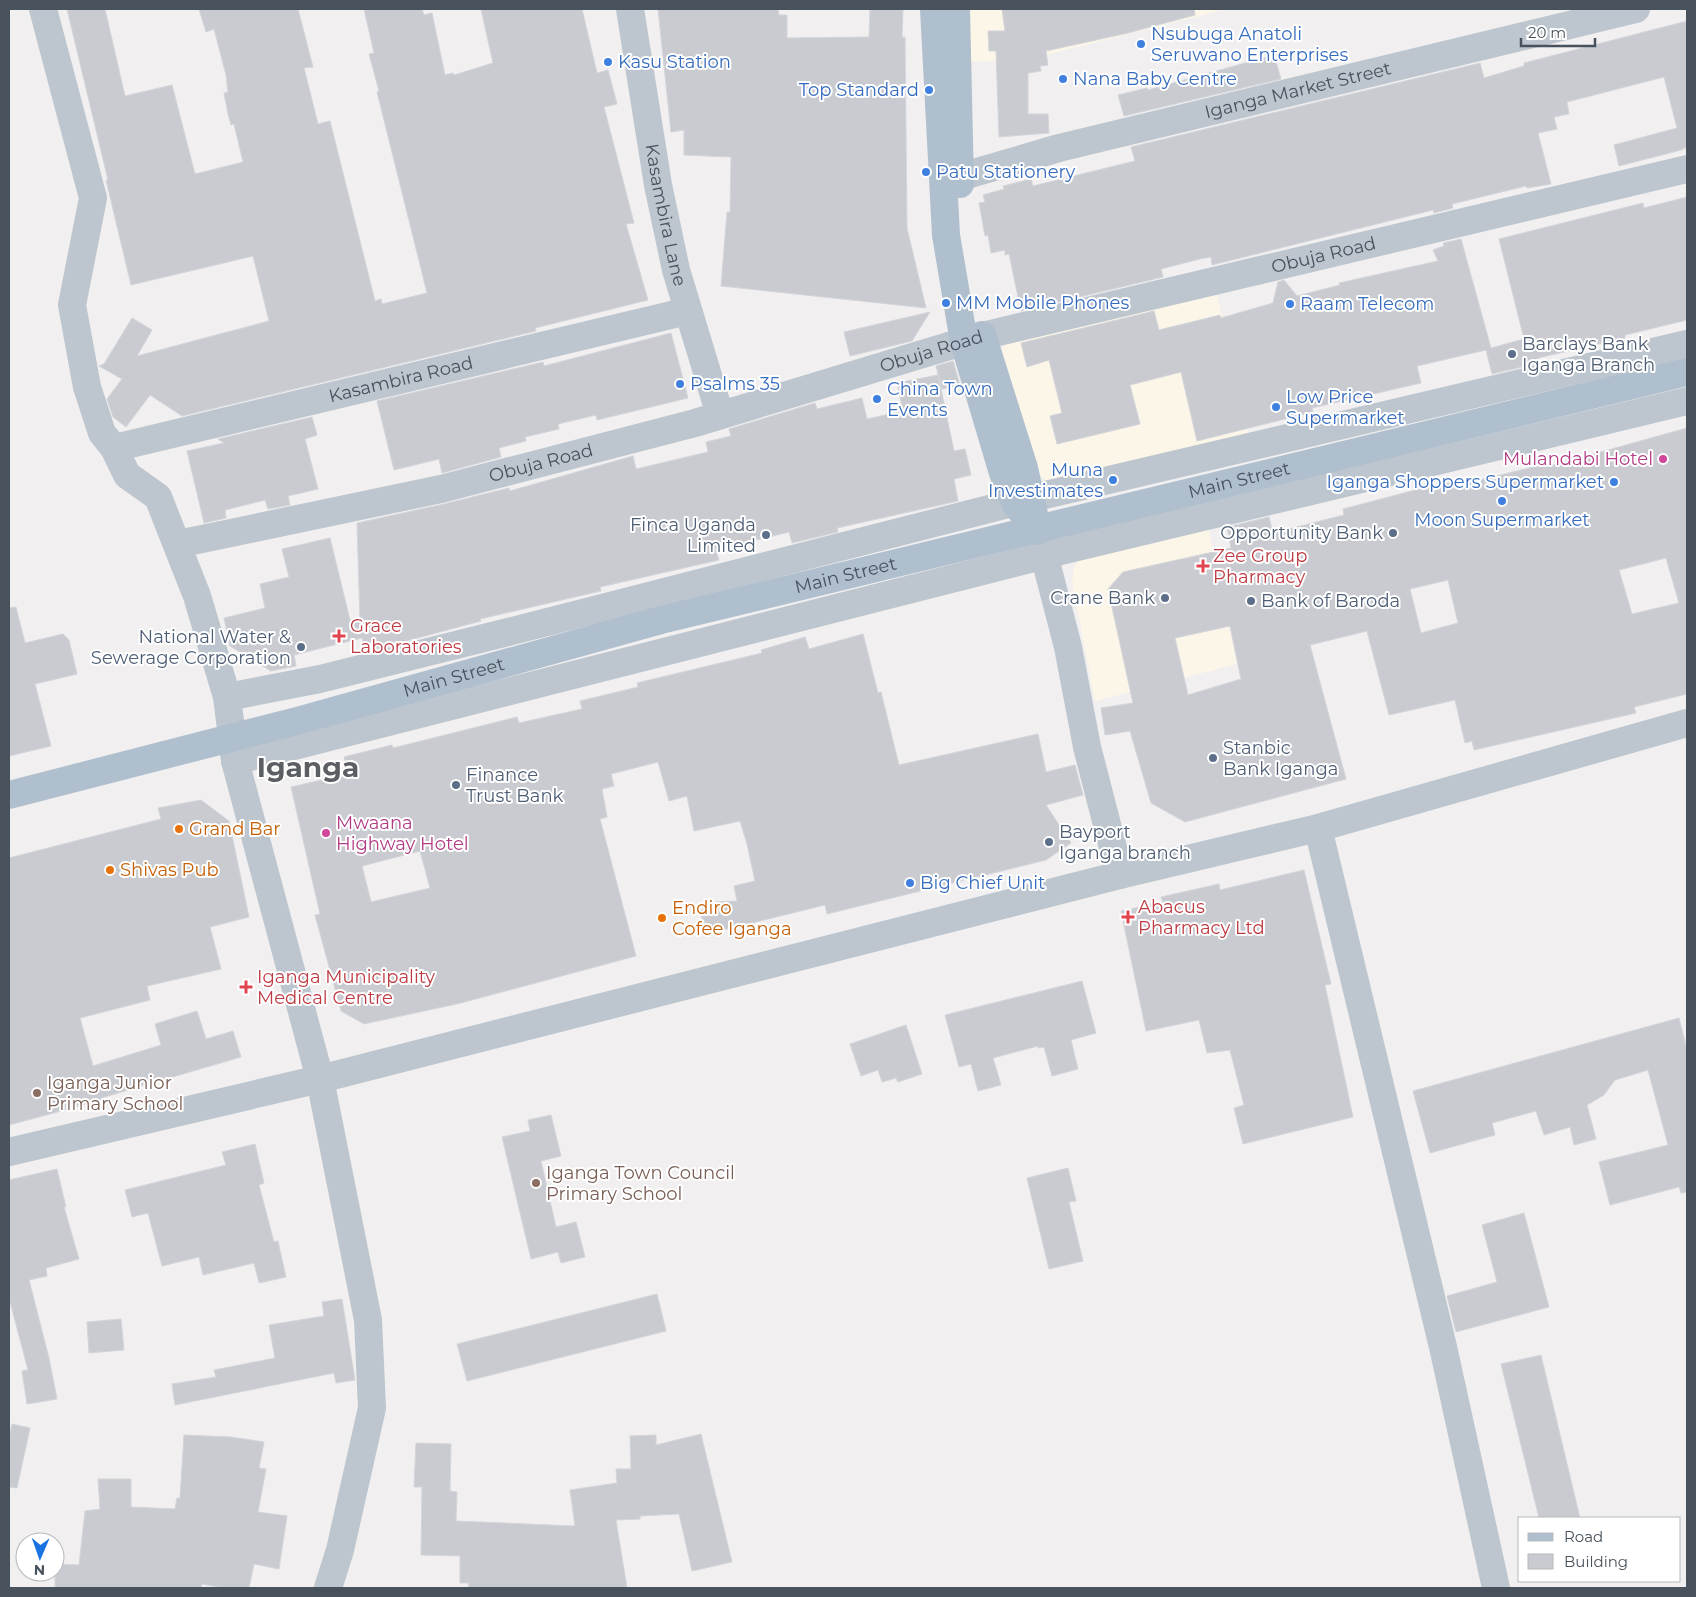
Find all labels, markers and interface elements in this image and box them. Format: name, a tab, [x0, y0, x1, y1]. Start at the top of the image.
scale bar	[1521, 15, 1595, 47]
place label: Nsubuga Anatoli Seruwano Enterprises	[1151, 23, 1348, 66]
text: 20 m	[1528, 23, 1566, 42]
marker: Nsubuga Anatoli Seruwano Enterprises	[1135, 38, 1147, 50]
place label: Kasu Station	[618, 51, 731, 73]
marker: Kasu Station	[602, 56, 614, 68]
street label: Iganga Market Street	[1203, 57, 1393, 123]
place label: Nana Baby Centre	[1073, 68, 1237, 90]
marker: Nana Baby Centre	[1057, 73, 1069, 85]
place label: Top Standard	[799, 79, 919, 101]
marker: Top Standard	[923, 84, 935, 96]
street label: Kasambira Lane	[641, 142, 691, 289]
place label: Patu Stationery	[936, 161, 1076, 183]
marker: Patu Stationery	[920, 166, 932, 178]
street label: Obuja Road	[1269, 232, 1378, 278]
place label: MM Mobile Phones	[956, 292, 1129, 314]
place label: Raam Telecom	[1300, 293, 1434, 315]
marker: MM Mobile Phones	[940, 297, 952, 309]
marker: Raam Telecom	[1284, 298, 1296, 310]
street label: Obuja Road	[877, 325, 986, 377]
place label: Barclays Bank Iganga Branch	[1522, 333, 1655, 376]
marker: Barclays Bank Iganga Branch	[1506, 348, 1518, 360]
street label: Kasambira Road	[327, 352, 475, 407]
place label: Psalms 35	[690, 373, 780, 395]
marker: Psalms 35	[674, 378, 686, 390]
place label: China Town Events	[887, 378, 993, 421]
place label: Low Price Supermarket	[1286, 386, 1405, 429]
marker: China Town Events	[871, 393, 883, 405]
marker: Low Price Supermarket	[1270, 401, 1282, 413]
street label: Obuja Road	[487, 439, 595, 487]
place label: Mulandabi Hotel	[1503, 448, 1653, 470]
marker: Mulandabi Hotel	[1657, 453, 1669, 465]
street label: Main Street	[1186, 457, 1292, 503]
place label: Muna Investimates	[988, 459, 1103, 502]
place label: Iganga Shoppers Supermarket	[1327, 471, 1604, 493]
marker: Muna Investimates	[1107, 474, 1119, 486]
marker: Iganga Shoppers Supermarket	[1608, 476, 1620, 488]
marker: Moon Supermarket	[1496, 495, 1508, 507]
place label: Moon Supermarket	[1414, 509, 1590, 531]
place label: Finca Uganda Limited	[630, 514, 756, 557]
place label: Opportunity Bank	[1220, 522, 1383, 544]
marker: Opportunity Bank	[1387, 527, 1399, 539]
marker: Finca Uganda Limited	[760, 529, 772, 541]
place label: Zee Group Pharmacy	[1213, 545, 1307, 588]
street label: Main Street	[792, 552, 899, 598]
marker: Zee Group Pharmacy	[1197, 560, 1209, 572]
place label: Crane Bank	[1050, 587, 1155, 609]
place label: Bank of Baroda	[1261, 590, 1400, 612]
marker: Crane Bank	[1159, 592, 1171, 604]
marker: Bank of Baroda	[1245, 595, 1257, 607]
place label: Grace Laboratories	[350, 615, 462, 658]
place label: National Water & Sewerage Corporation	[91, 626, 291, 669]
marker: Grace Laboratories	[332, 629, 346, 643]
marker: National Water & Sewerage Corporation	[295, 641, 307, 653]
street label: Main Street	[401, 653, 507, 702]
place label: Stanbic Bank Iganga	[1223, 737, 1338, 780]
district label: Iganga	[257, 750, 359, 784]
marker: Stanbic Bank Iganga	[1207, 752, 1219, 764]
place label: Finance Trust Bank	[466, 764, 564, 807]
marker: Finance Trust Bank	[450, 779, 462, 791]
place label: Mwaana Highway Hotel	[336, 812, 469, 855]
place label: Grand Bar	[189, 818, 281, 840]
place label: Bayport Iganga branch	[1059, 821, 1191, 864]
marker: Grand Bar	[173, 823, 185, 835]
marker: Mwaana Highway Hotel	[320, 827, 332, 839]
marker: Bayport Iganga branch	[1043, 836, 1055, 848]
place label: Shivas Pub	[120, 859, 219, 881]
marker: Shivas Pub	[104, 864, 116, 876]
place label: Big Chief Unit	[920, 872, 1045, 894]
marker: Big Chief Unit	[904, 877, 916, 889]
place label: Abacus Pharmacy Ltd	[1138, 896, 1265, 939]
place label: Endiro Cofee Iganga	[672, 897, 792, 940]
marker: Abacus Pharmacy Ltd	[1122, 911, 1134, 923]
marker: Endiro Cofee Iganga	[656, 912, 668, 924]
place label: Iganga Municipality Medical Centre	[257, 966, 435, 1009]
marker: Iganga Municipality Medical Centre	[239, 980, 253, 994]
place label: Iganga Junior Primary School	[47, 1072, 183, 1115]
marker: Iganga Junior Primary School	[31, 1087, 43, 1099]
place label: Iganga Town Council Primary School	[546, 1162, 735, 1205]
marker: Iganga Town Council Primary School	[530, 1177, 542, 1189]
legend	[1518, 1517, 1681, 1582]
text: Road	[1564, 1527, 1603, 1546]
north arrow	[15, 1532, 65, 1582]
text: Building	[1564, 1552, 1628, 1571]
text: N	[34, 1561, 46, 1579]

